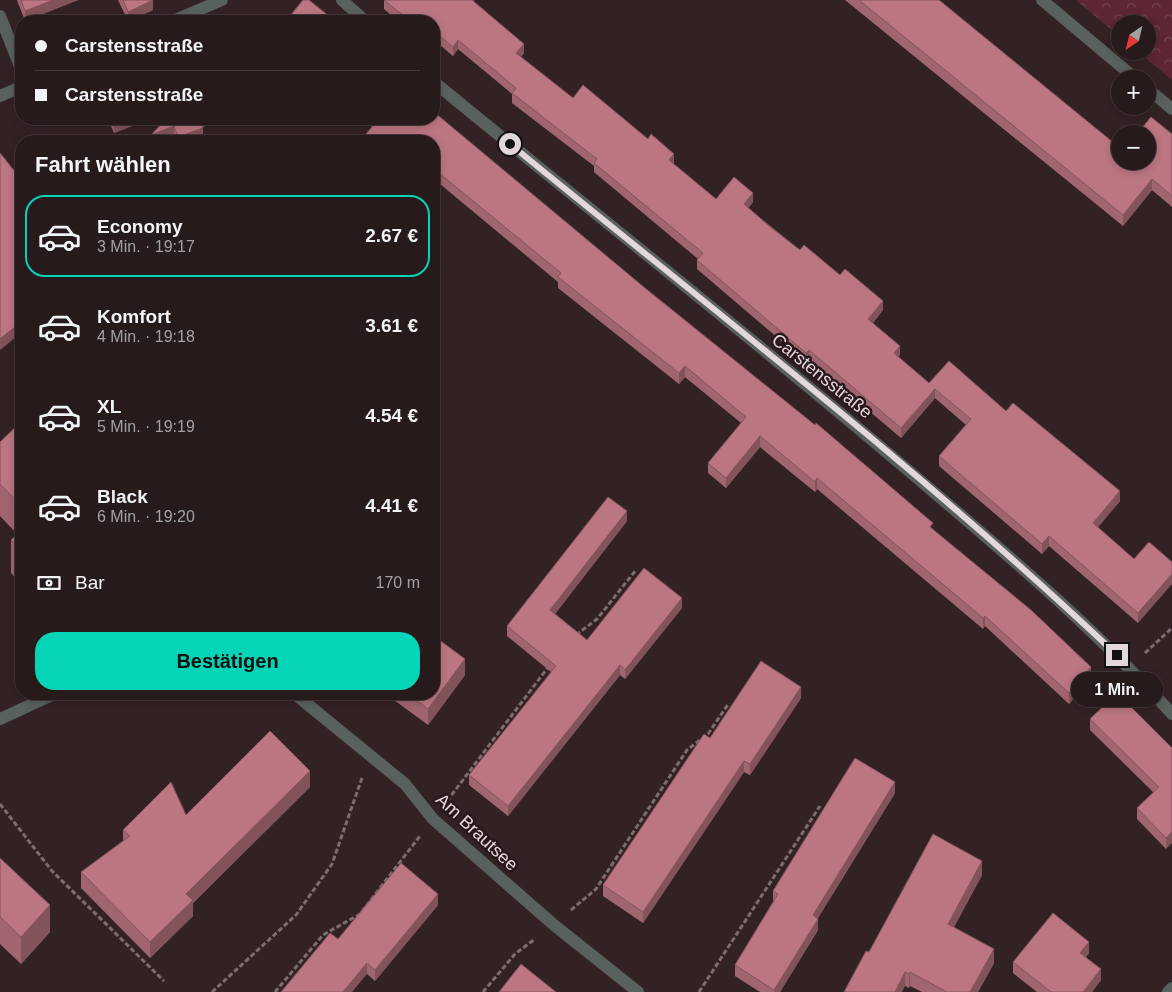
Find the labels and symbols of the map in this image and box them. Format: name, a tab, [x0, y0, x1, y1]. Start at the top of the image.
north arrow	[1111, 15, 1156, 60]
route start	[499, 133, 521, 155]
street label: Carstensstraße	[768, 330, 876, 422]
route end	[1106, 644, 1128, 666]
callout: 1 Min.	[1071, 672, 1163, 708]
street label: Am Brautsee	[432, 789, 522, 875]

